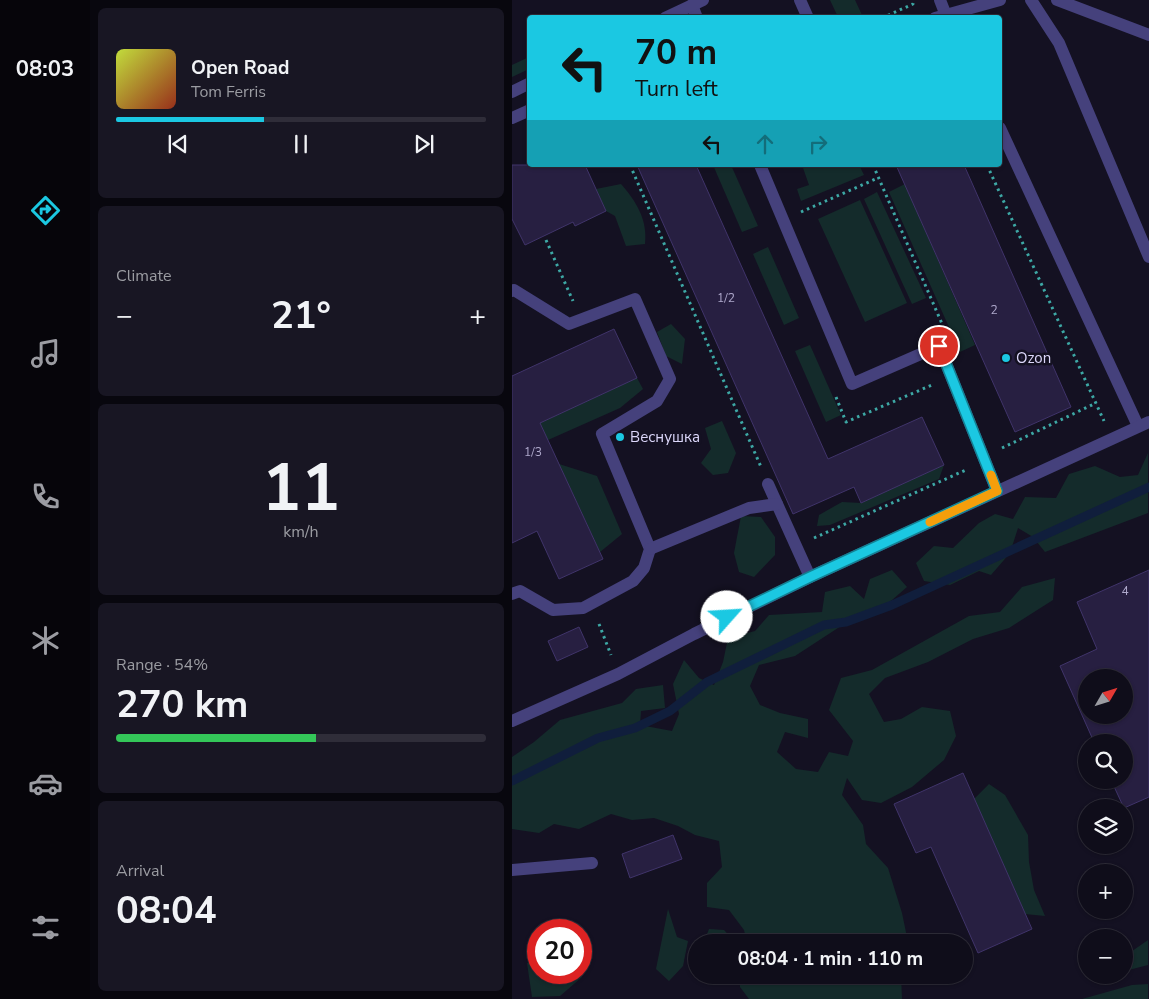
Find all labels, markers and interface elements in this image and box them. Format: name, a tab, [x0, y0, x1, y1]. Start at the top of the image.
text: 70 m	[635, 29, 717, 76]
icon: left	[552, 35, 617, 100]
text: 08:03	[16, 54, 74, 84]
text: Open Road	[191, 55, 289, 81]
text: Turn left	[635, 74, 718, 104]
text: Tom Ferris	[191, 81, 266, 103]
icon: previous	[164, 130, 192, 158]
icon: pause	[287, 130, 315, 158]
icon: next	[410, 130, 438, 158]
icon: left	[698, 130, 726, 158]
icon: ahead	[751, 130, 779, 158]
icon: right	[804, 130, 832, 158]
icon: directions	[28, 193, 63, 228]
text: Climate	[116, 265, 171, 287]
text: 21°	[271, 290, 331, 341]
house number: 1/2	[717, 290, 735, 306]
text: −	[116, 297, 133, 335]
text: +	[469, 297, 486, 335]
house number: 2	[990, 302, 998, 318]
pin	[918, 325, 960, 367]
icon: arrive	[925, 332, 953, 360]
icon: music	[28, 336, 63, 371]
place label: Ozon	[1016, 348, 1051, 368]
marker: Ozon	[1000, 352, 1012, 364]
place label: Веснушка	[630, 427, 700, 447]
marker: Веснушка	[614, 431, 626, 443]
text: 11	[262, 444, 340, 533]
house number: 1/3	[524, 444, 542, 460]
icon: phone	[28, 479, 63, 514]
text: km/h	[283, 521, 319, 543]
house number: 4	[1121, 583, 1129, 599]
position arrow	[700, 590, 752, 642]
icon: climate	[28, 623, 63, 658]
text: Range · 54%	[116, 654, 208, 676]
north arrow	[1078, 669, 1133, 724]
map controls	[1078, 669, 1133, 984]
text: 270 km	[116, 679, 248, 730]
button: search	[1078, 734, 1133, 789]
icon: car	[28, 766, 63, 801]
button: layers	[1078, 799, 1133, 854]
text: Arrival	[116, 860, 164, 882]
button: +	[1078, 864, 1133, 919]
text: 08:04	[116, 885, 217, 936]
icon: filters	[28, 910, 63, 945]
speed limit sign: 20	[527, 919, 592, 984]
button: −	[1078, 929, 1133, 984]
text: 08:04 · 1 min · 110 m	[738, 946, 923, 972]

